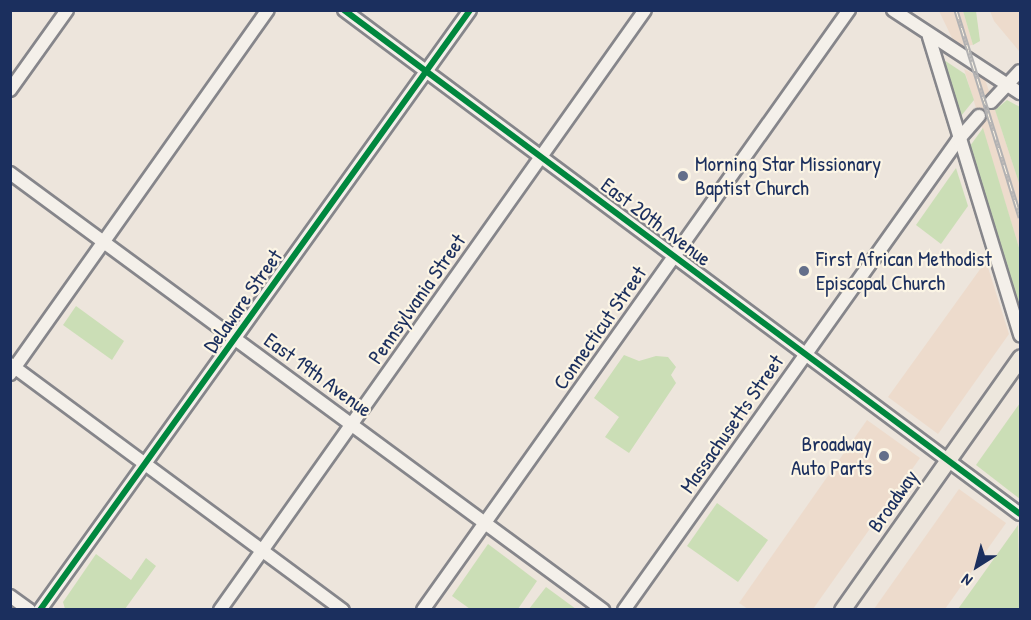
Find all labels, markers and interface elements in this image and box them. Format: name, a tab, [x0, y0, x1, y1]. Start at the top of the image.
place label: Morning Star Missionary Baptist Church	[695, 151, 881, 201]
marker: Morning Star Missionary Baptist Church	[676, 169, 690, 183]
street label: East 20th Avenue	[596, 173, 716, 271]
street label: Pennsylvania Street	[363, 229, 471, 369]
street label: Delaware Street	[198, 245, 288, 357]
place label: First African Methodist Episcopal Church	[816, 246, 992, 296]
street label: Connecticut Street	[548, 261, 652, 395]
marker: First African Methodist Episcopal Church	[797, 264, 811, 278]
street label: East 19th Avenue	[259, 327, 377, 423]
street label: Massachusetts Street	[675, 350, 789, 498]
place label: Broadway Auto Parts	[791, 431, 872, 481]
marker: Broadway Auto Parts	[877, 449, 891, 463]
street label: Broadway	[862, 465, 924, 537]
north arrow	[947, 536, 1007, 596]
text: N	[957, 569, 976, 592]

